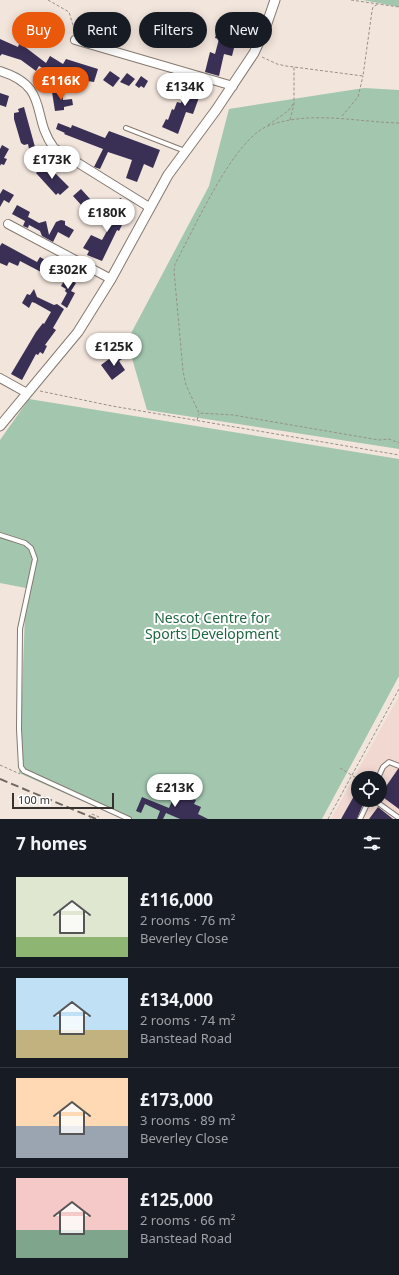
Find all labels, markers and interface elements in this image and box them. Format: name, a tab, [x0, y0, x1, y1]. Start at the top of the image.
chip: Buy	[12, 12, 65, 48]
chip: Rent	[73, 12, 131, 48]
chip: Filters	[139, 12, 207, 48]
chip: New	[215, 12, 272, 48]
pin: £116K	[33, 67, 89, 101]
text: £116K	[42, 71, 80, 89]
pin: £134K	[157, 73, 213, 107]
text: £134K	[166, 77, 204, 95]
pin: £173K	[24, 146, 80, 180]
text: £173K	[33, 150, 71, 168]
pin: £180K	[79, 199, 135, 233]
text: £180K	[88, 203, 126, 221]
pin: £302K	[40, 256, 96, 290]
text: £302K	[49, 260, 87, 278]
pin: £125K	[86, 333, 142, 367]
text: £125K	[95, 337, 133, 355]
park label: Nescot Centre for Sports Development	[145, 608, 279, 643]
map controls	[351, 771, 387, 807]
button: locate	[351, 771, 387, 807]
pin: £213K	[147, 774, 203, 808]
text: £213K	[156, 778, 194, 796]
scale bar	[12, 791, 114, 810]
text: 100 m	[18, 792, 50, 807]
text: 7 homes	[16, 832, 87, 855]
icon: filters	[361, 832, 383, 854]
text: £116,000	[140, 888, 213, 911]
icon: home	[48, 893, 96, 941]
text: 2 rooms · 76 m²	[140, 911, 235, 929]
text: Beverley Close	[140, 929, 228, 947]
text: £134,000	[140, 988, 213, 1011]
icon: home	[48, 994, 96, 1042]
text: 2 rooms · 74 m²	[140, 1011, 235, 1029]
text: Banstead Road	[140, 1029, 232, 1047]
text: £173,000	[140, 1088, 213, 1111]
icon: home	[48, 1094, 96, 1142]
text: 3 rooms · 89 m²	[140, 1111, 235, 1129]
text: Beverley Close	[140, 1129, 228, 1147]
text: £125,000	[140, 1188, 213, 1211]
icon: home	[48, 1194, 96, 1242]
text: 2 rooms · 66 m²	[140, 1211, 235, 1229]
text: Banstead Road	[140, 1229, 232, 1247]

